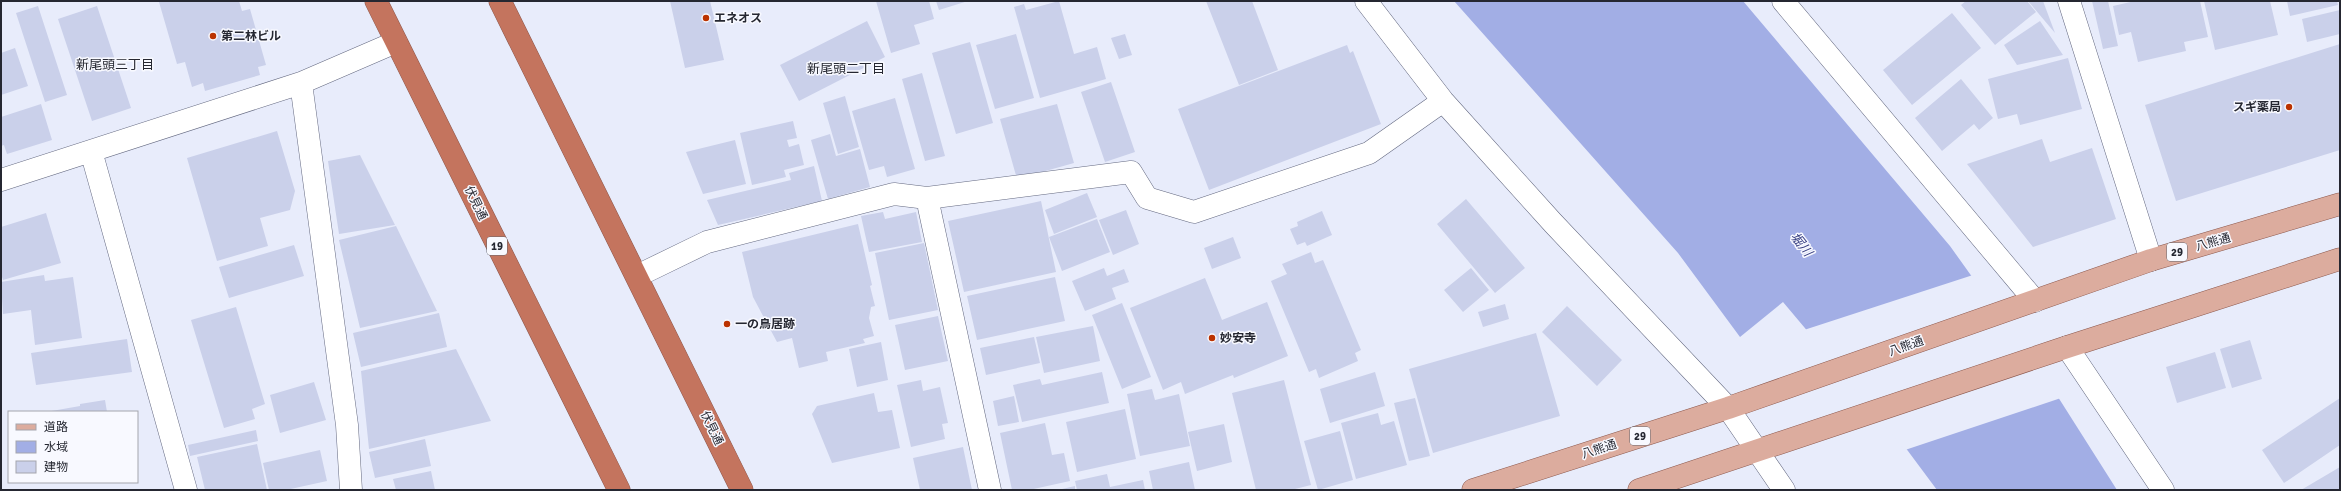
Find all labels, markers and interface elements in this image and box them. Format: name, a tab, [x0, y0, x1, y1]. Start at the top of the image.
place label: エネオス	[714, 11, 762, 26]
marker: エネオス	[701, 13, 711, 23]
place label: 第二林ビル	[221, 29, 281, 44]
marker: 第二林ビル	[208, 31, 218, 41]
district label: 新尾頭三丁目	[76, 57, 154, 73]
district label: 新尾頭二丁目	[807, 61, 885, 77]
place label: スギ薬局	[2233, 100, 2281, 115]
marker: スギ薬局	[2284, 102, 2294, 112]
street label: 伏見通	[461, 184, 490, 223]
water label: 堀川	[1787, 229, 1817, 261]
street label: 八熊通	[2194, 230, 2233, 255]
road number: 19	[487, 237, 507, 255]
road number: 29	[2167, 243, 2187, 261]
place label: 一の鳥居跡	[735, 317, 795, 332]
marker: 一の鳥居跡	[722, 319, 732, 329]
place label: 妙安寺	[1220, 331, 1256, 346]
marker: 妙安寺	[1207, 333, 1217, 343]
street label: 八熊通	[1887, 334, 1926, 359]
street label: 伏見通	[697, 409, 726, 448]
legend	[8, 411, 138, 483]
text: 道路	[44, 420, 68, 435]
road number: 29	[1630, 427, 1650, 445]
street label: 八熊通	[1580, 437, 1619, 462]
text: 水域	[44, 440, 68, 455]
text: 建物	[44, 460, 68, 475]

